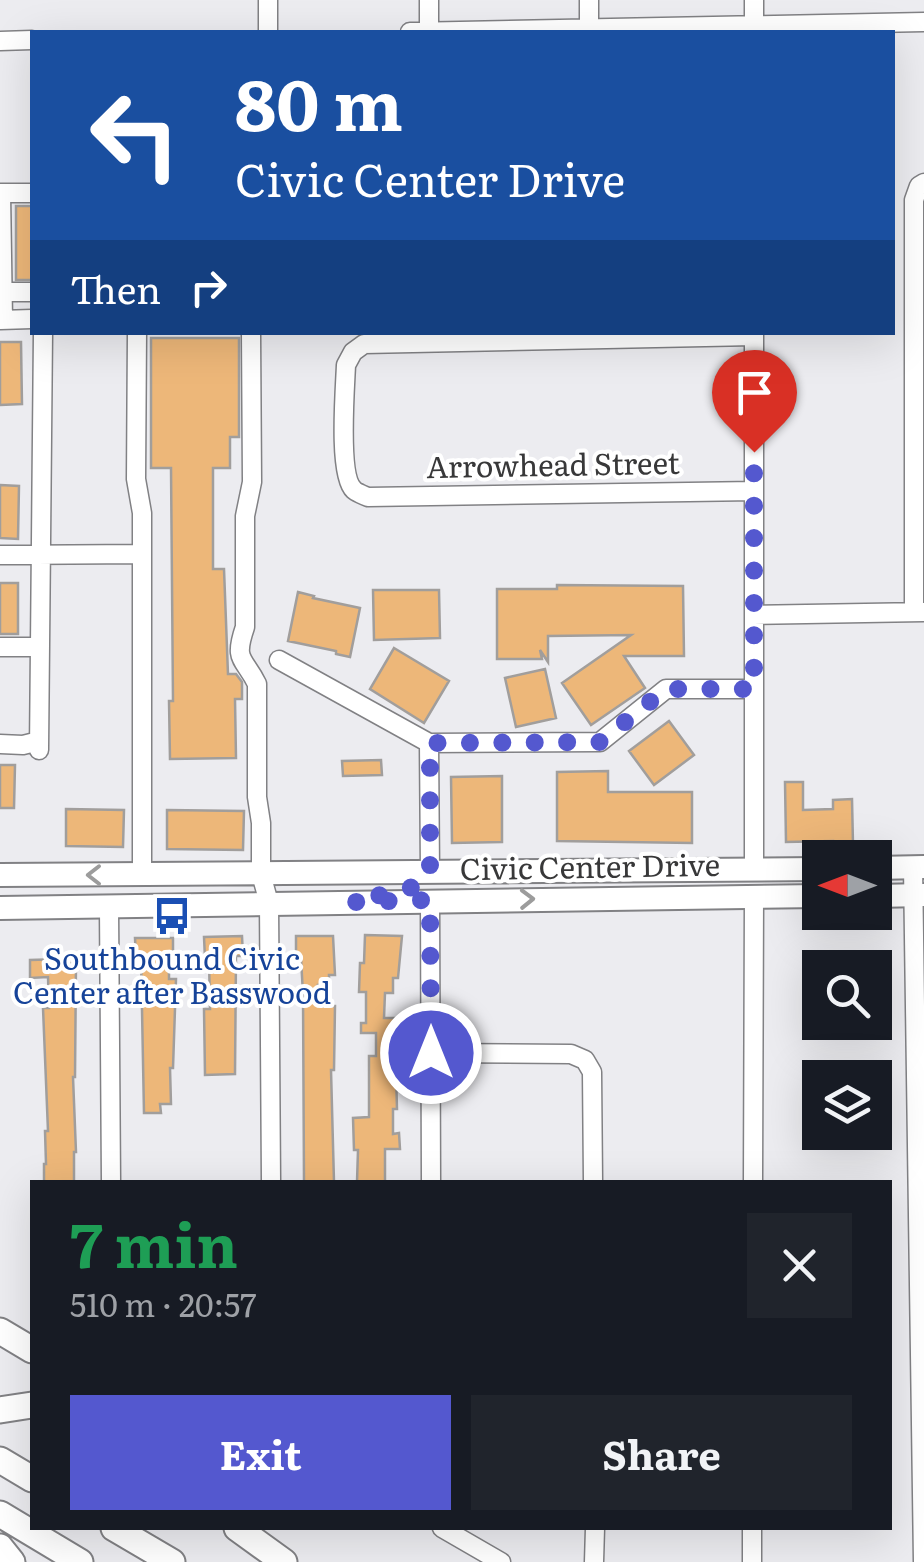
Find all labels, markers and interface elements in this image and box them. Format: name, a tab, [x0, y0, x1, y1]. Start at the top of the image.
text: 80 m	[235, 49, 403, 153]
icon: left	[70, 70, 200, 200]
text: Civic Center Drive	[235, 144, 625, 211]
text: Then	[70, 259, 161, 316]
icon: right	[181, 260, 236, 315]
pin	[712, 350, 797, 453]
icon: arrive	[727, 365, 782, 420]
street label: Arrowhead Street	[426, 439, 680, 487]
north arrow	[802, 840, 892, 930]
map controls	[802, 840, 892, 1150]
street label: Civic Center Drive	[459, 841, 720, 889]
one-way arrow	[85, 864, 100, 886]
one-way arrow	[520, 888, 536, 910]
bus stop icon: Southbound Civic Center after Basswood	[151, 895, 193, 937]
place label: Southbound Civic Center after Basswood	[13, 935, 331, 1013]
button: search	[802, 950, 892, 1040]
position arrow	[379, 1001, 483, 1105]
button: layers	[802, 1060, 892, 1150]
text: 7 min	[70, 1197, 238, 1286]
button: close	[747, 1213, 852, 1318]
text: 510 m · 20:57	[70, 1279, 256, 1327]
button: Exit	[70, 1395, 451, 1510]
button: Share	[471, 1395, 852, 1510]

